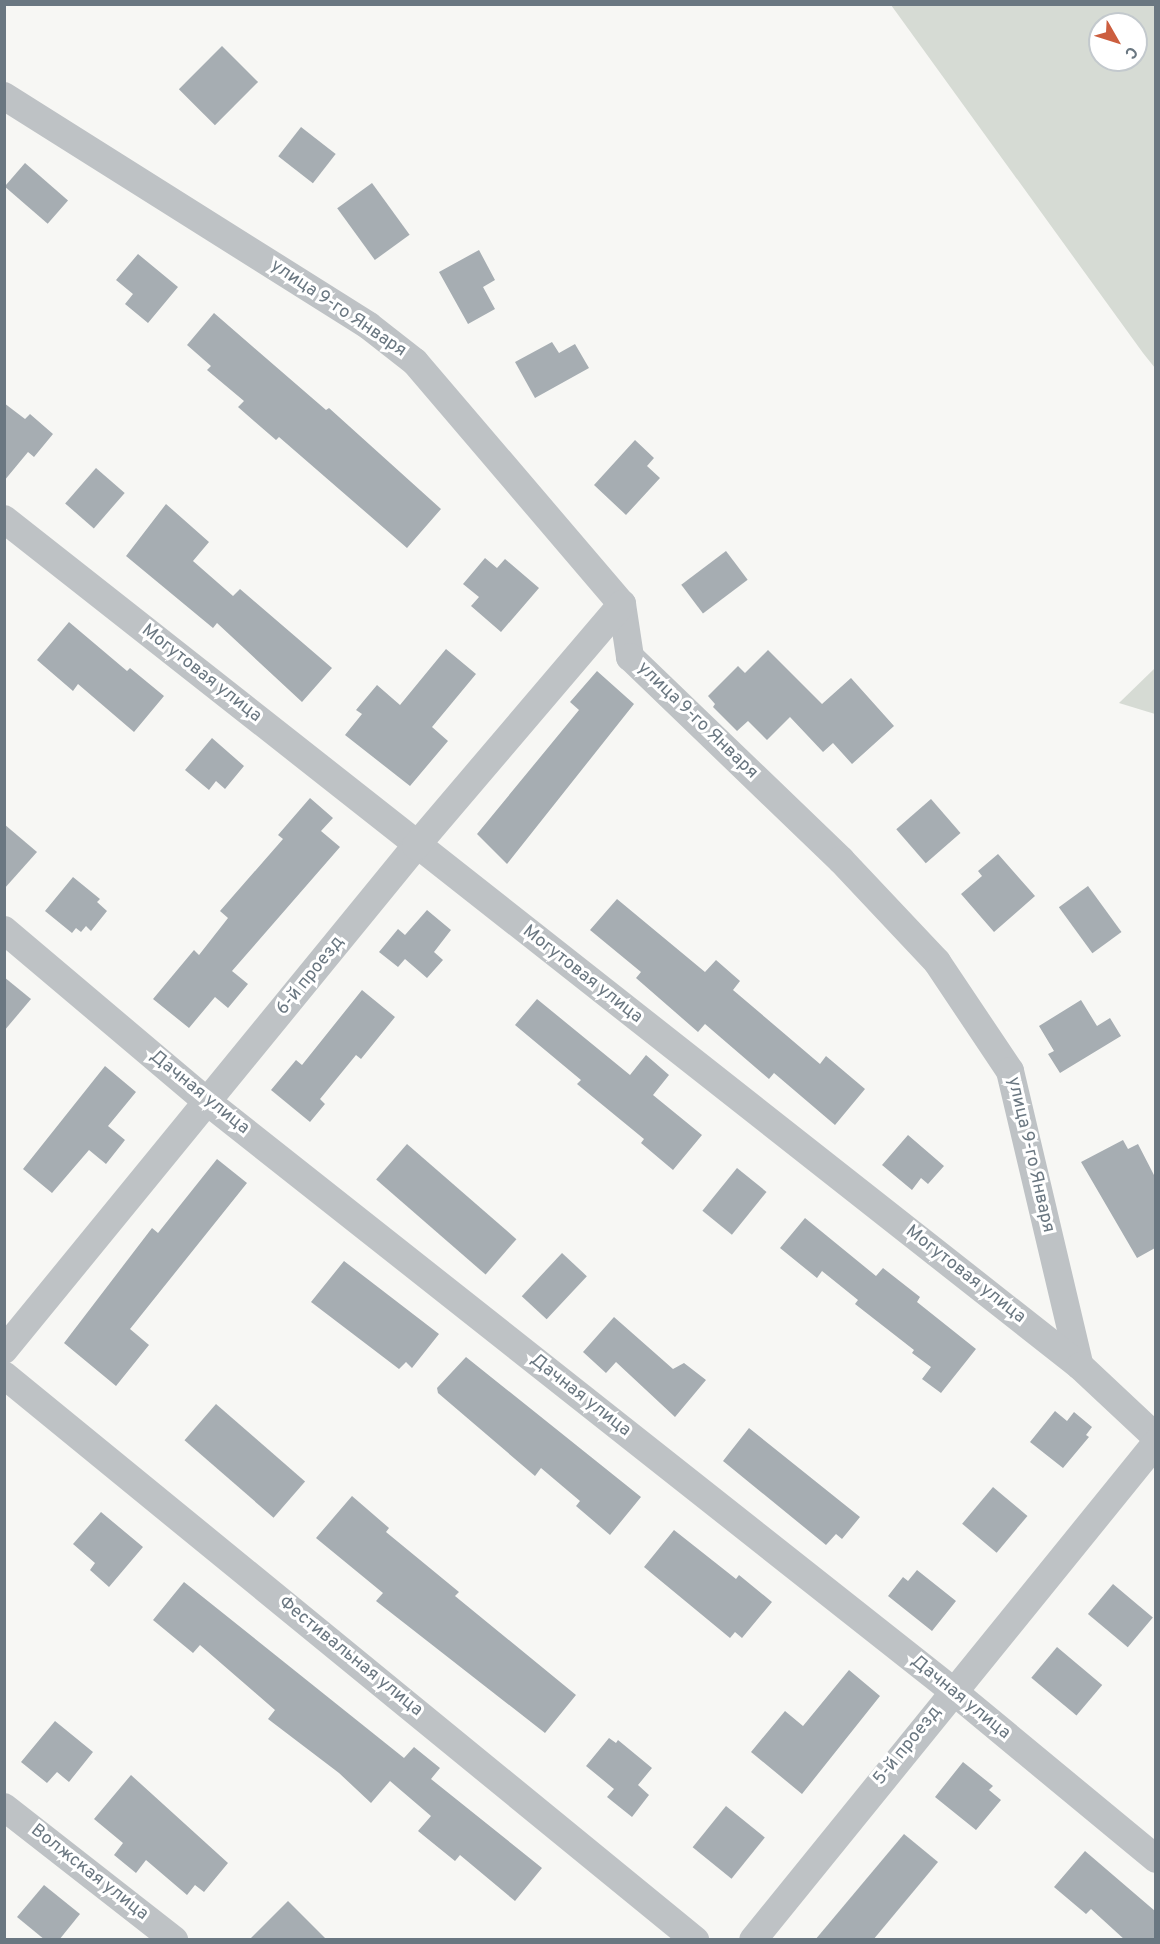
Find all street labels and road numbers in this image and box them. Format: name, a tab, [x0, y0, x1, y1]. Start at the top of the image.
street label: улица 9-го Января	[266, 256, 410, 362]
street label: Могутовая улица	[137, 620, 265, 728]
street label: улица 9-го Января	[632, 658, 762, 784]
street label: Могутовая улица	[518, 921, 646, 1029]
street label: 6-й проезд	[273, 932, 349, 1020]
street label: Дачная улица	[145, 1046, 253, 1140]
street label: улица 9-го Января	[1002, 1075, 1058, 1235]
street label: Могутовая улица	[901, 1221, 1029, 1329]
street label: Дачная улица	[525, 1350, 635, 1442]
street label: Фестивальная улица	[274, 1592, 426, 1722]
street label: Дачная улица	[906, 1651, 1014, 1745]
street label: 5-й проезд	[870, 1702, 946, 1790]
street label: Волжская улица	[26, 1820, 152, 1926]

